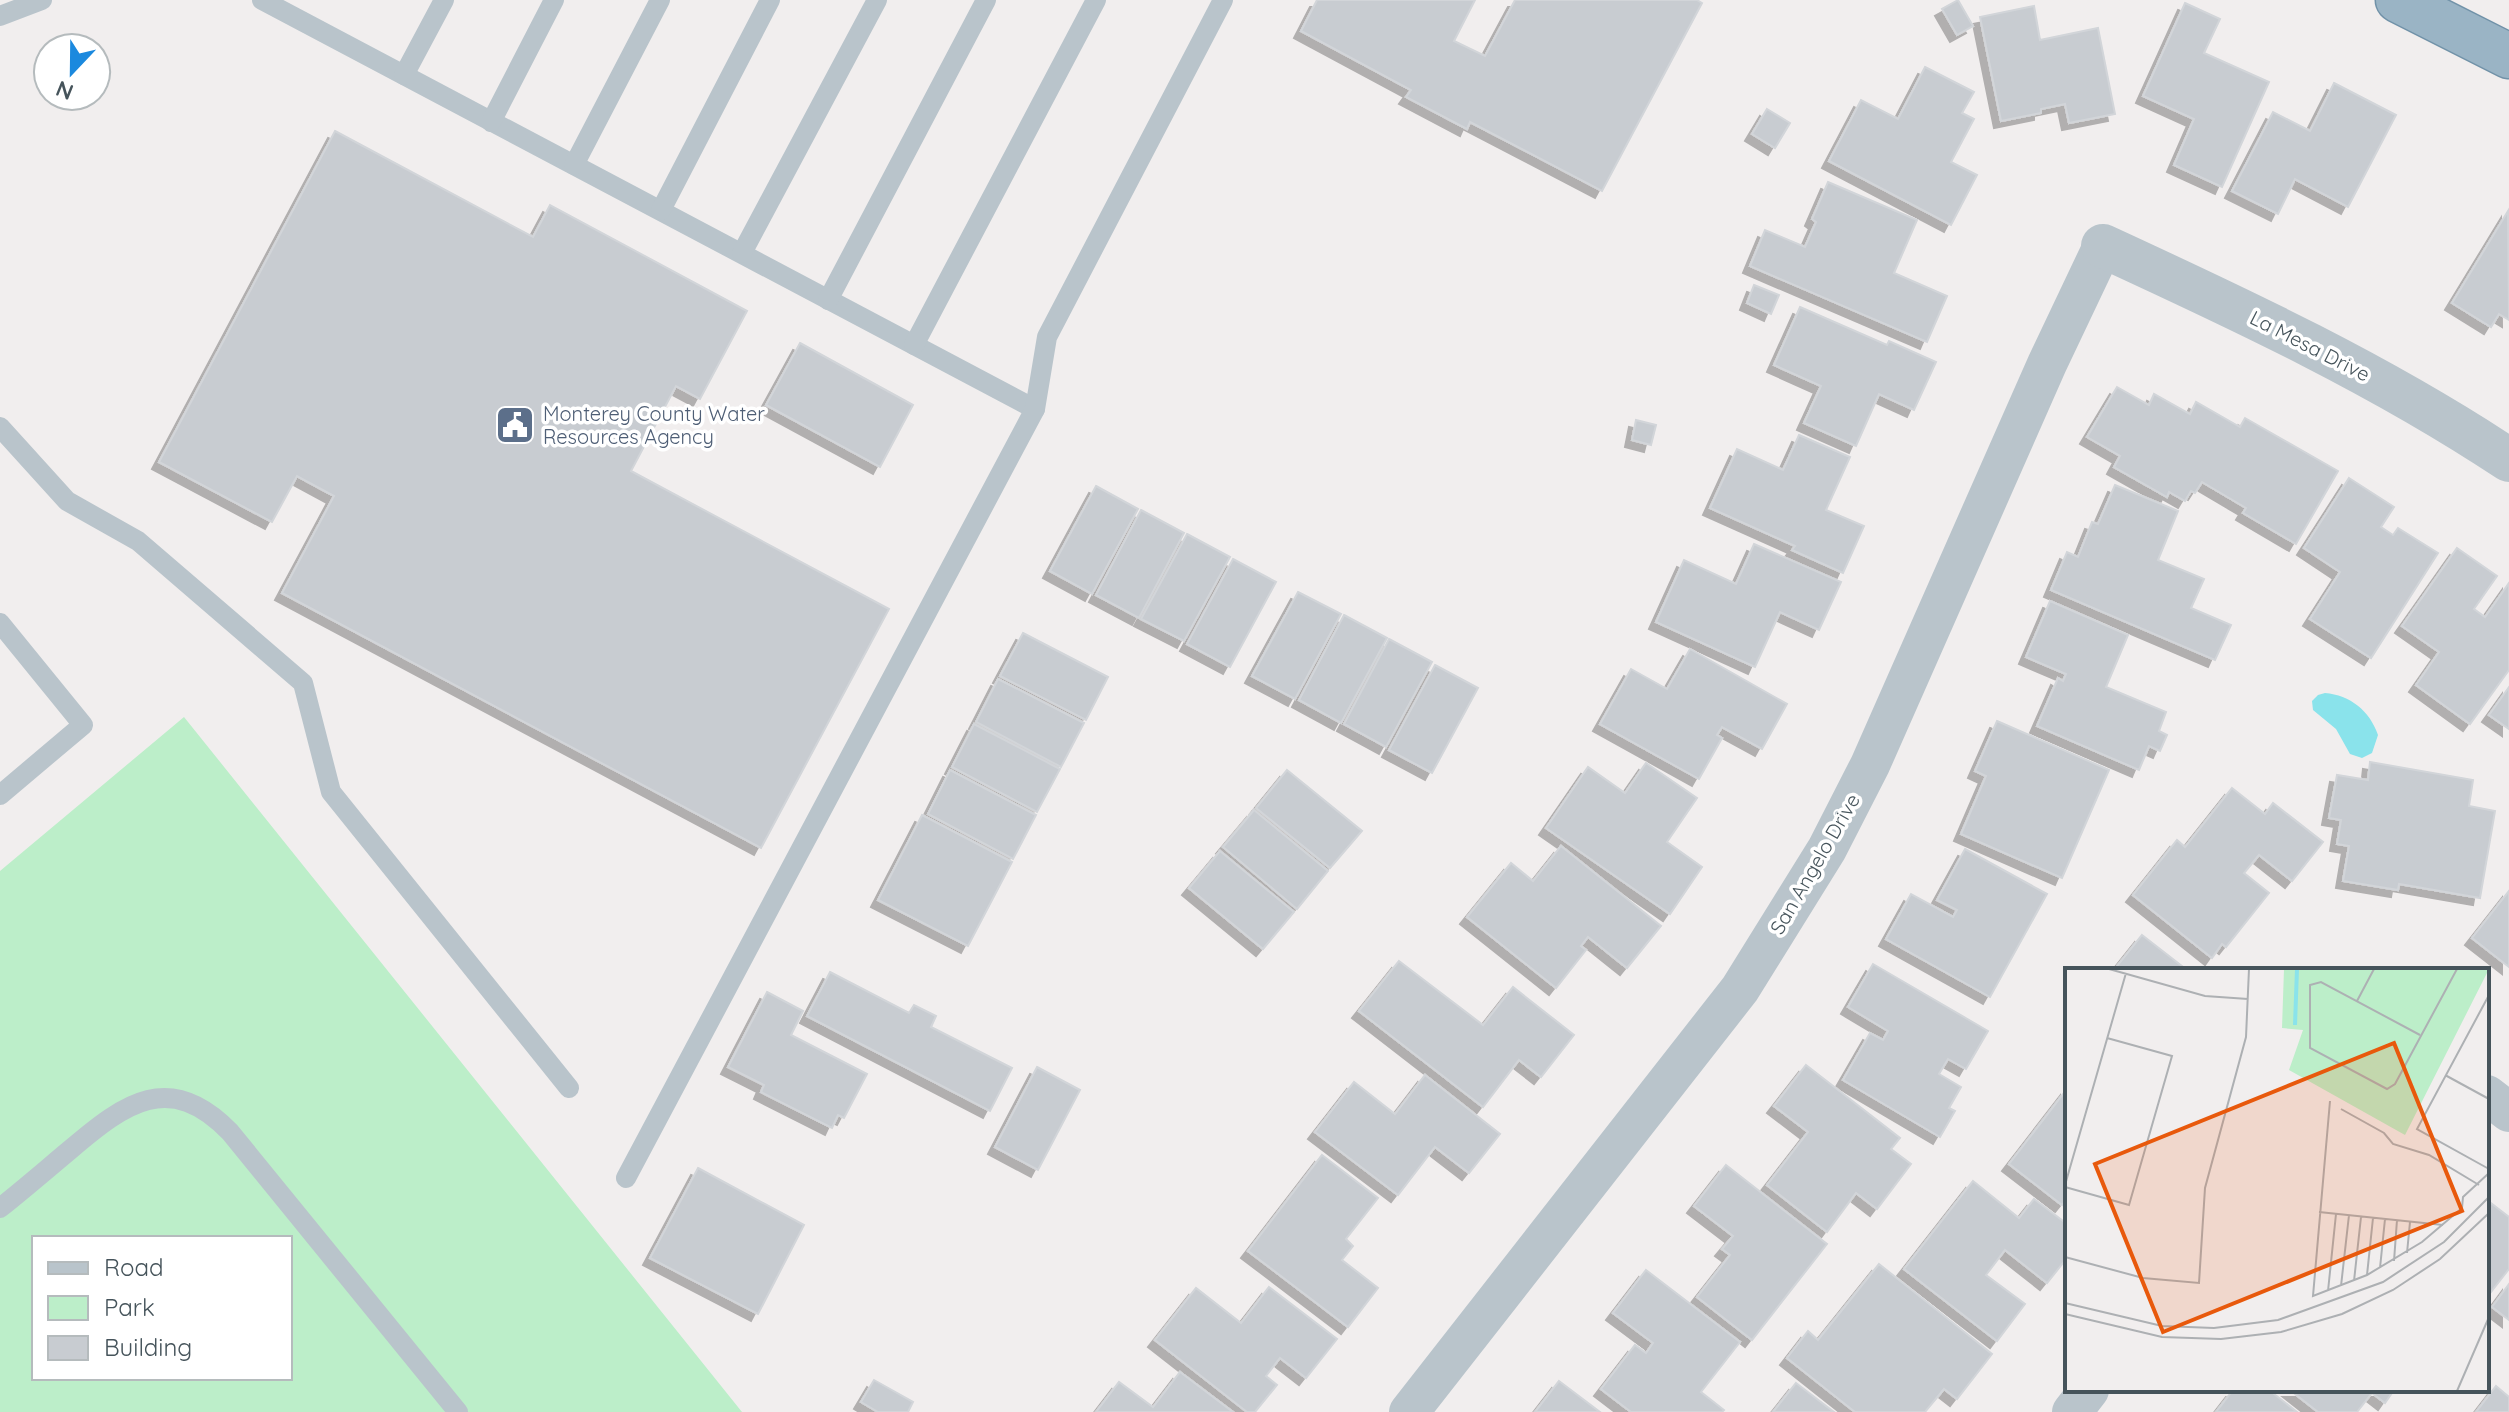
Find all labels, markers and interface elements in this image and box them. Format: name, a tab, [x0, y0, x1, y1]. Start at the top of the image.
north arrow	[32, 32, 112, 112]
text: N	[52, 75, 77, 107]
street label: La Mesa Drive	[2246, 305, 2374, 387]
place label: Monterey County Water Resources Agency	[543, 401, 765, 449]
public building icon: Monterey County Water Resources Agency	[494, 404, 536, 446]
street label: San Angelo Drive	[1764, 789, 1865, 939]
inset map	[2065, 968, 2489, 1392]
legend	[32, 1236, 292, 1380]
text: Road	[104, 1252, 164, 1282]
text: Park	[104, 1292, 155, 1322]
text: Building	[104, 1332, 192, 1362]

